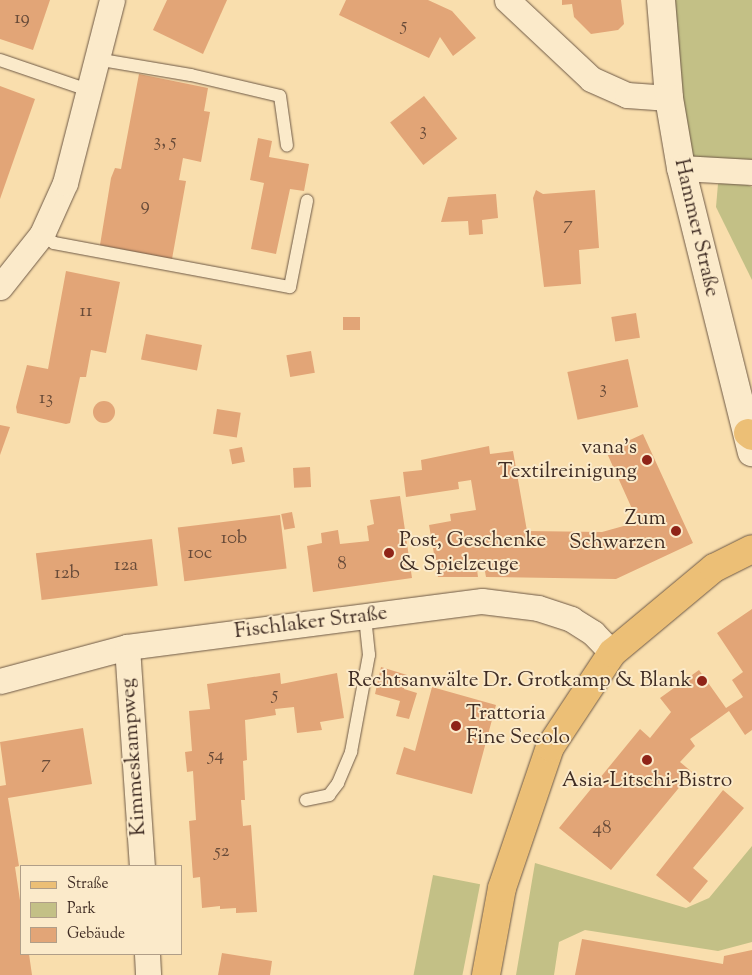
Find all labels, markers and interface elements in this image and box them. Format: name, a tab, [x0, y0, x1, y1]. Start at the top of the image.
house number: 19	[14, 8, 30, 30]
house number: 5	[401, 15, 407, 37]
house number: 3	[419, 120, 427, 142]
house number: 3, 5	[154, 131, 176, 153]
street label: Hammer Straße	[668, 156, 724, 300]
house number: 9	[140, 195, 150, 217]
house number: 7	[563, 214, 573, 236]
house number: 11	[80, 301, 92, 323]
house number: 3	[599, 378, 607, 400]
house number: 13	[39, 388, 53, 410]
place label: vana's Textilreinigung	[498, 435, 637, 485]
marker: vana's Textilreinigung	[641, 454, 653, 466]
place label: Zum Schwarzen	[569, 506, 666, 556]
marker: Zum Schwarzen	[670, 525, 682, 537]
house number: 10b	[221, 528, 247, 550]
place label: Post, Geschenke & Spielzeuge	[399, 528, 546, 578]
house number: 10c	[188, 543, 212, 565]
marker: Post, Geschenke & Spielzeuge	[383, 547, 395, 559]
house number: 8	[337, 554, 347, 576]
house number: 12a	[114, 555, 138, 577]
house number: 12b	[54, 563, 80, 585]
street label: Fischlaker Straße	[233, 601, 389, 645]
place label: Rechtsanwälte Dr. Grotkamp & Blank	[348, 668, 692, 694]
marker: Rechtsanwälte Dr. Grotkamp & Blank	[696, 675, 708, 687]
street label: Kimmeskampweg	[116, 677, 152, 837]
house number: 5	[272, 684, 278, 706]
place label: Trattoria Fine Secolo	[466, 701, 570, 751]
marker: Trattoria Fine Secolo	[450, 720, 462, 732]
house number: 54	[208, 745, 224, 767]
house number: 7	[41, 753, 51, 775]
marker: Asia-Litschi-Bistro	[641, 754, 653, 766]
place label: Asia-Litschi-Bistro	[562, 768, 732, 794]
house number: 48	[592, 818, 612, 840]
house number: 52	[214, 841, 230, 863]
legend	[20, 865, 182, 955]
text: Straße	[67, 874, 109, 895]
text: Park	[67, 899, 96, 920]
text: Gebäude	[67, 924, 125, 945]

